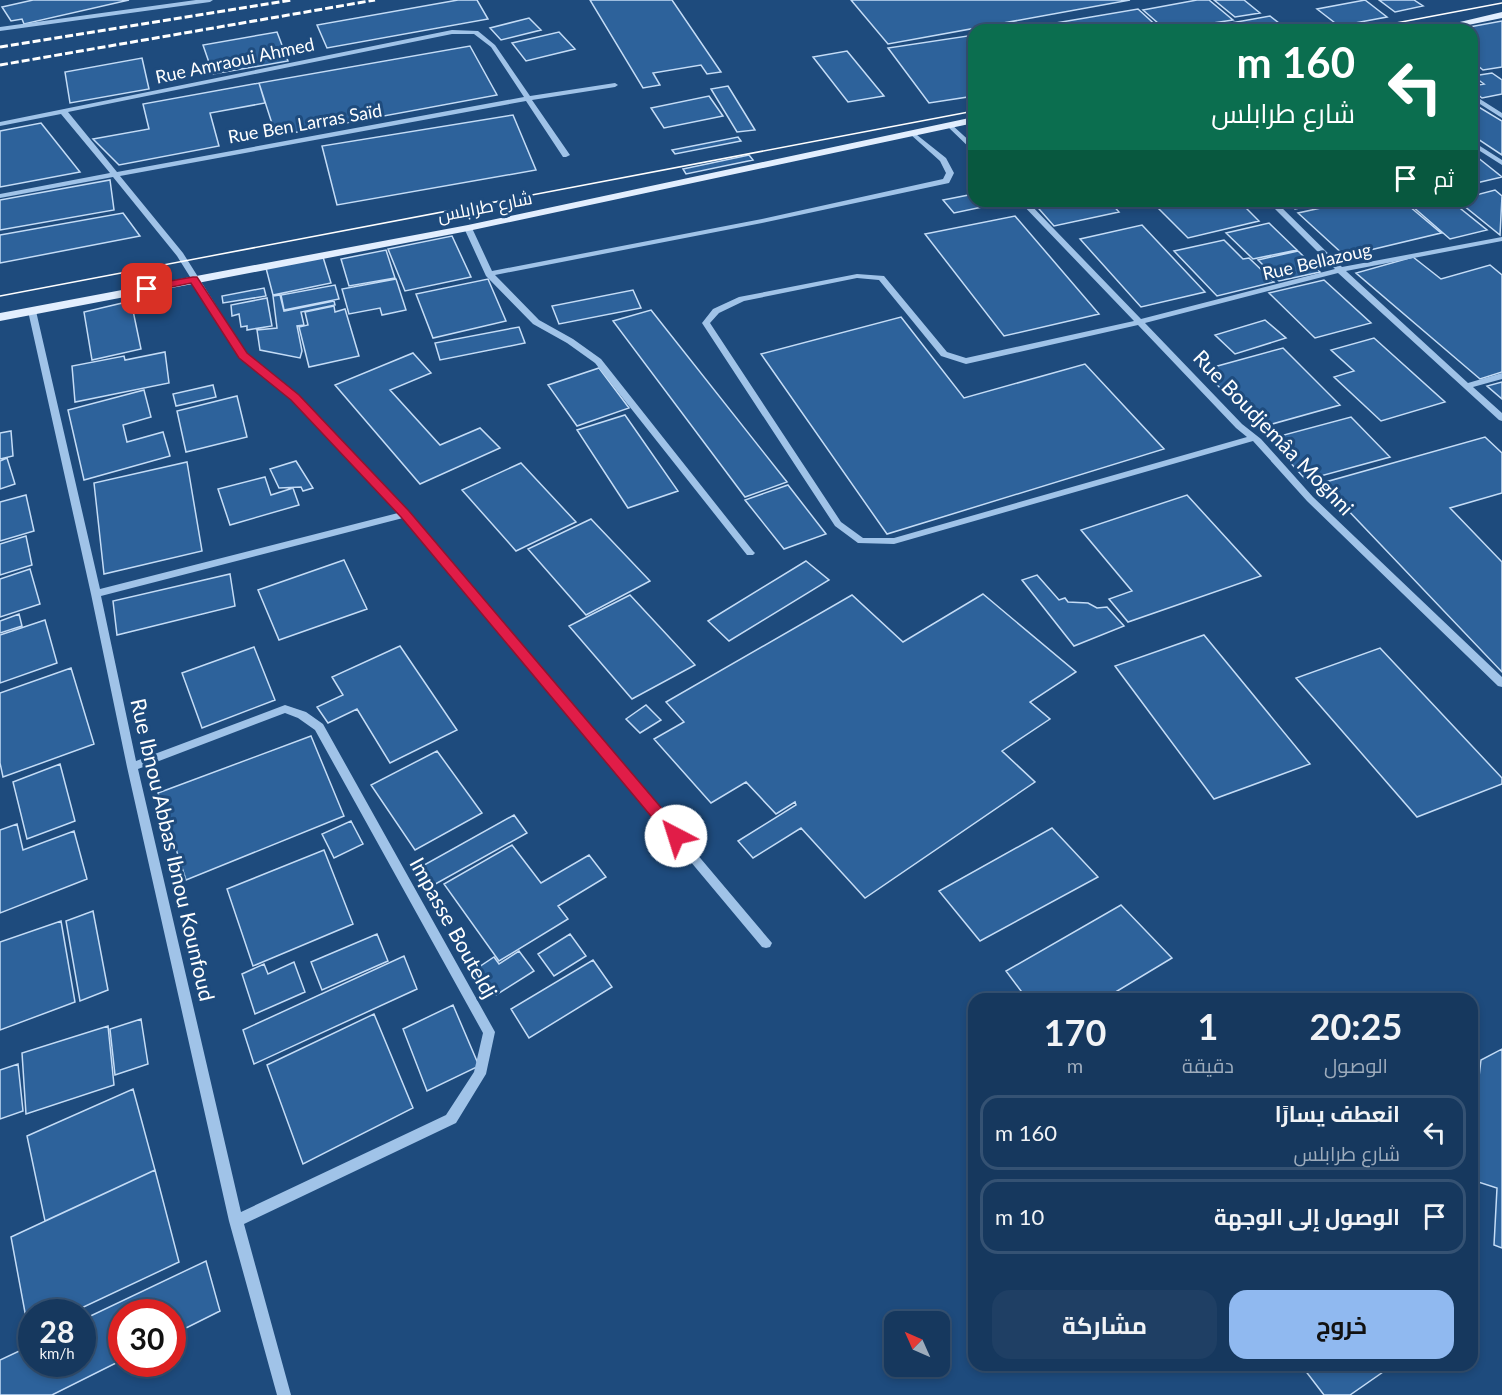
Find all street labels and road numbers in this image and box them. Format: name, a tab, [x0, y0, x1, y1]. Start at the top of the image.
street label: Rue Amraoui Ahmed	[153, 32, 316, 88]
street label: Rue Ben Larras Saïd	[226, 99, 384, 147]
street label: شارع طرابلس	[436, 186, 534, 228]
street label: Rue Bellazoug	[1260, 238, 1373, 284]
street label: Rue Boudjemâa Moghni	[1189, 344, 1359, 520]
street label: Rue Ibnou Abbas Ibnou Kounfoud	[126, 696, 220, 1003]
street label: Impasse Bouteldj	[405, 852, 503, 1002]

